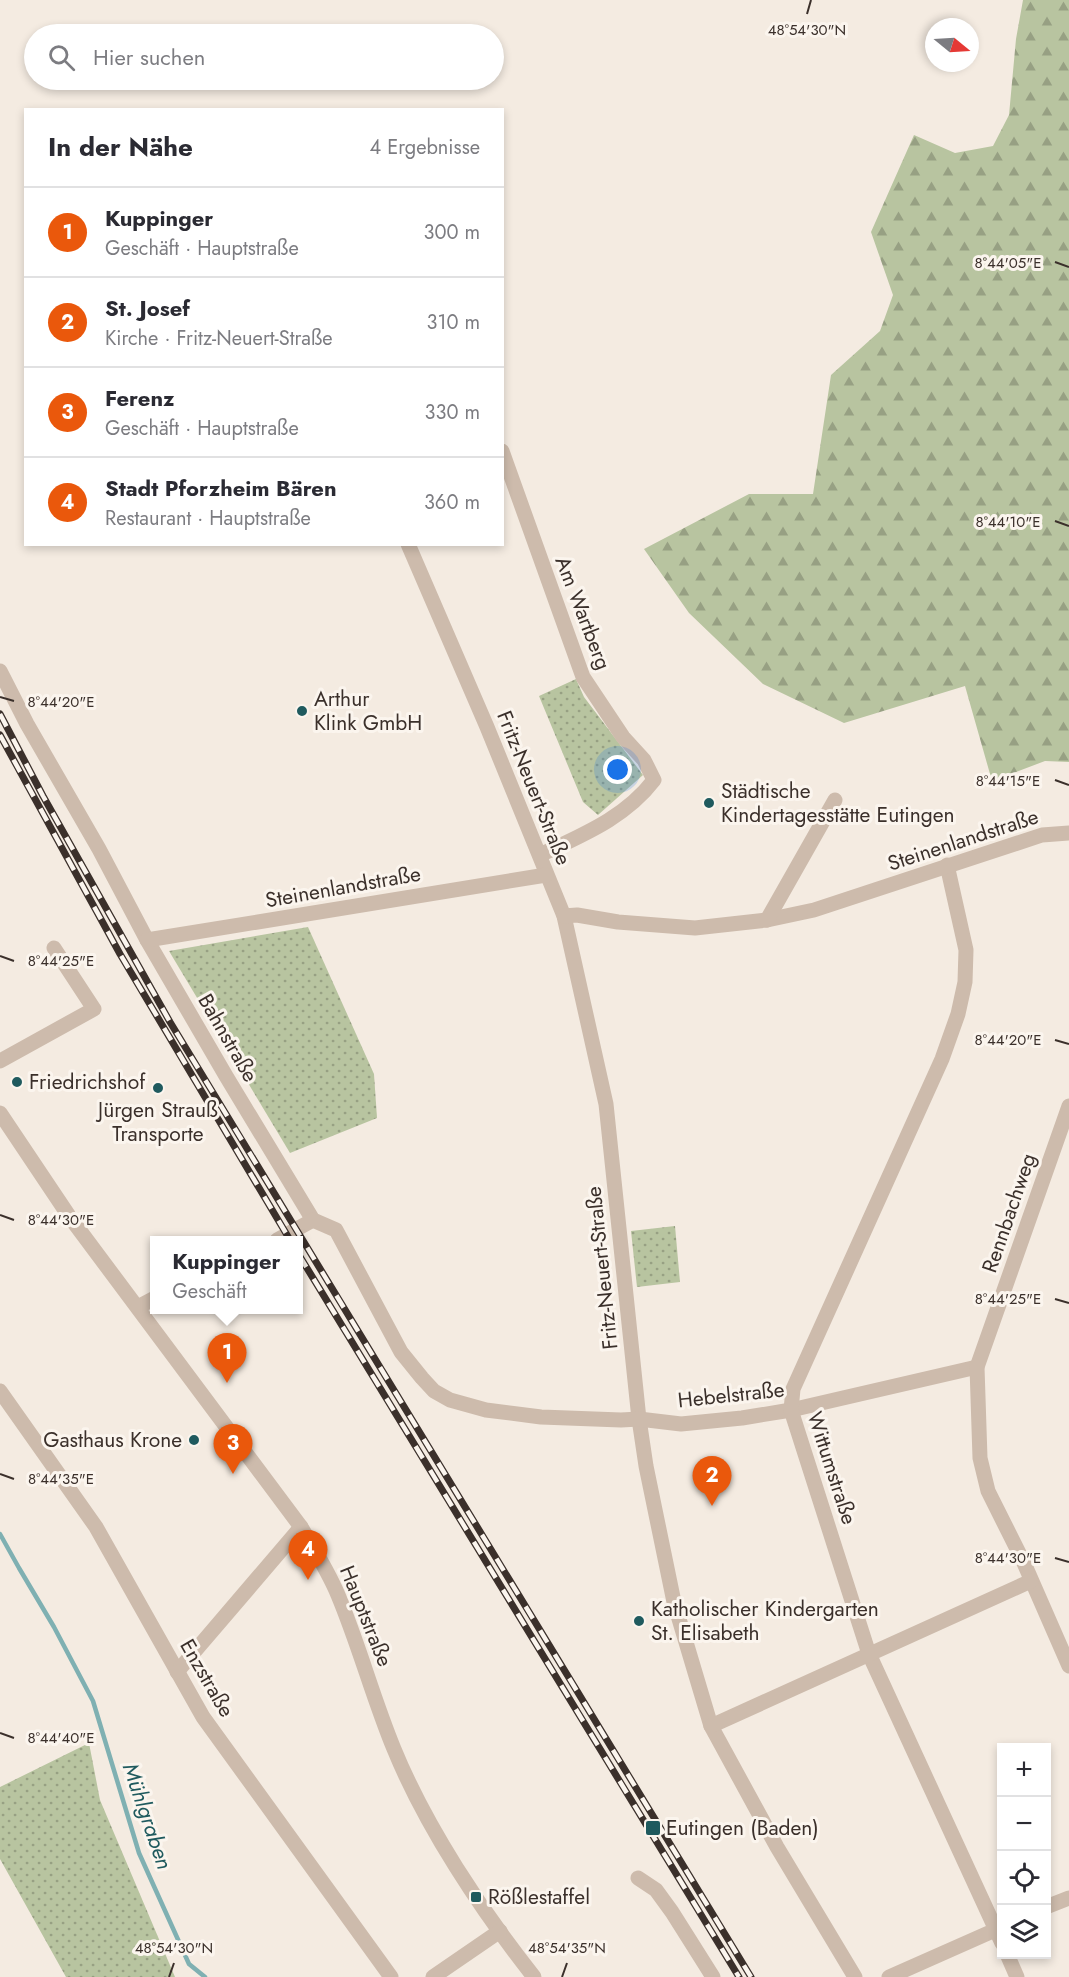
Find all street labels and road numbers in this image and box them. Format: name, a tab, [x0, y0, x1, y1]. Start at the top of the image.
street label: Am Wartberg	[548, 552, 618, 674]
street label: Fritz-Neuert-Straße	[489, 706, 579, 870]
street label: Steinenlandstraße	[884, 801, 1043, 879]
street label: Steinenlandstraße	[263, 859, 423, 915]
street label: Bahnstraße	[191, 988, 265, 1088]
street label: Rennbachweg	[975, 1149, 1043, 1277]
street label: Fritz-Neuert-Straße	[578, 1185, 625, 1351]
street label: Hebelstraße	[676, 1374, 786, 1416]
street label: Wittumstraße	[800, 1408, 864, 1529]
street label: Hauptstraße	[332, 1561, 400, 1671]
street label: Enzstraße	[173, 1633, 242, 1723]

